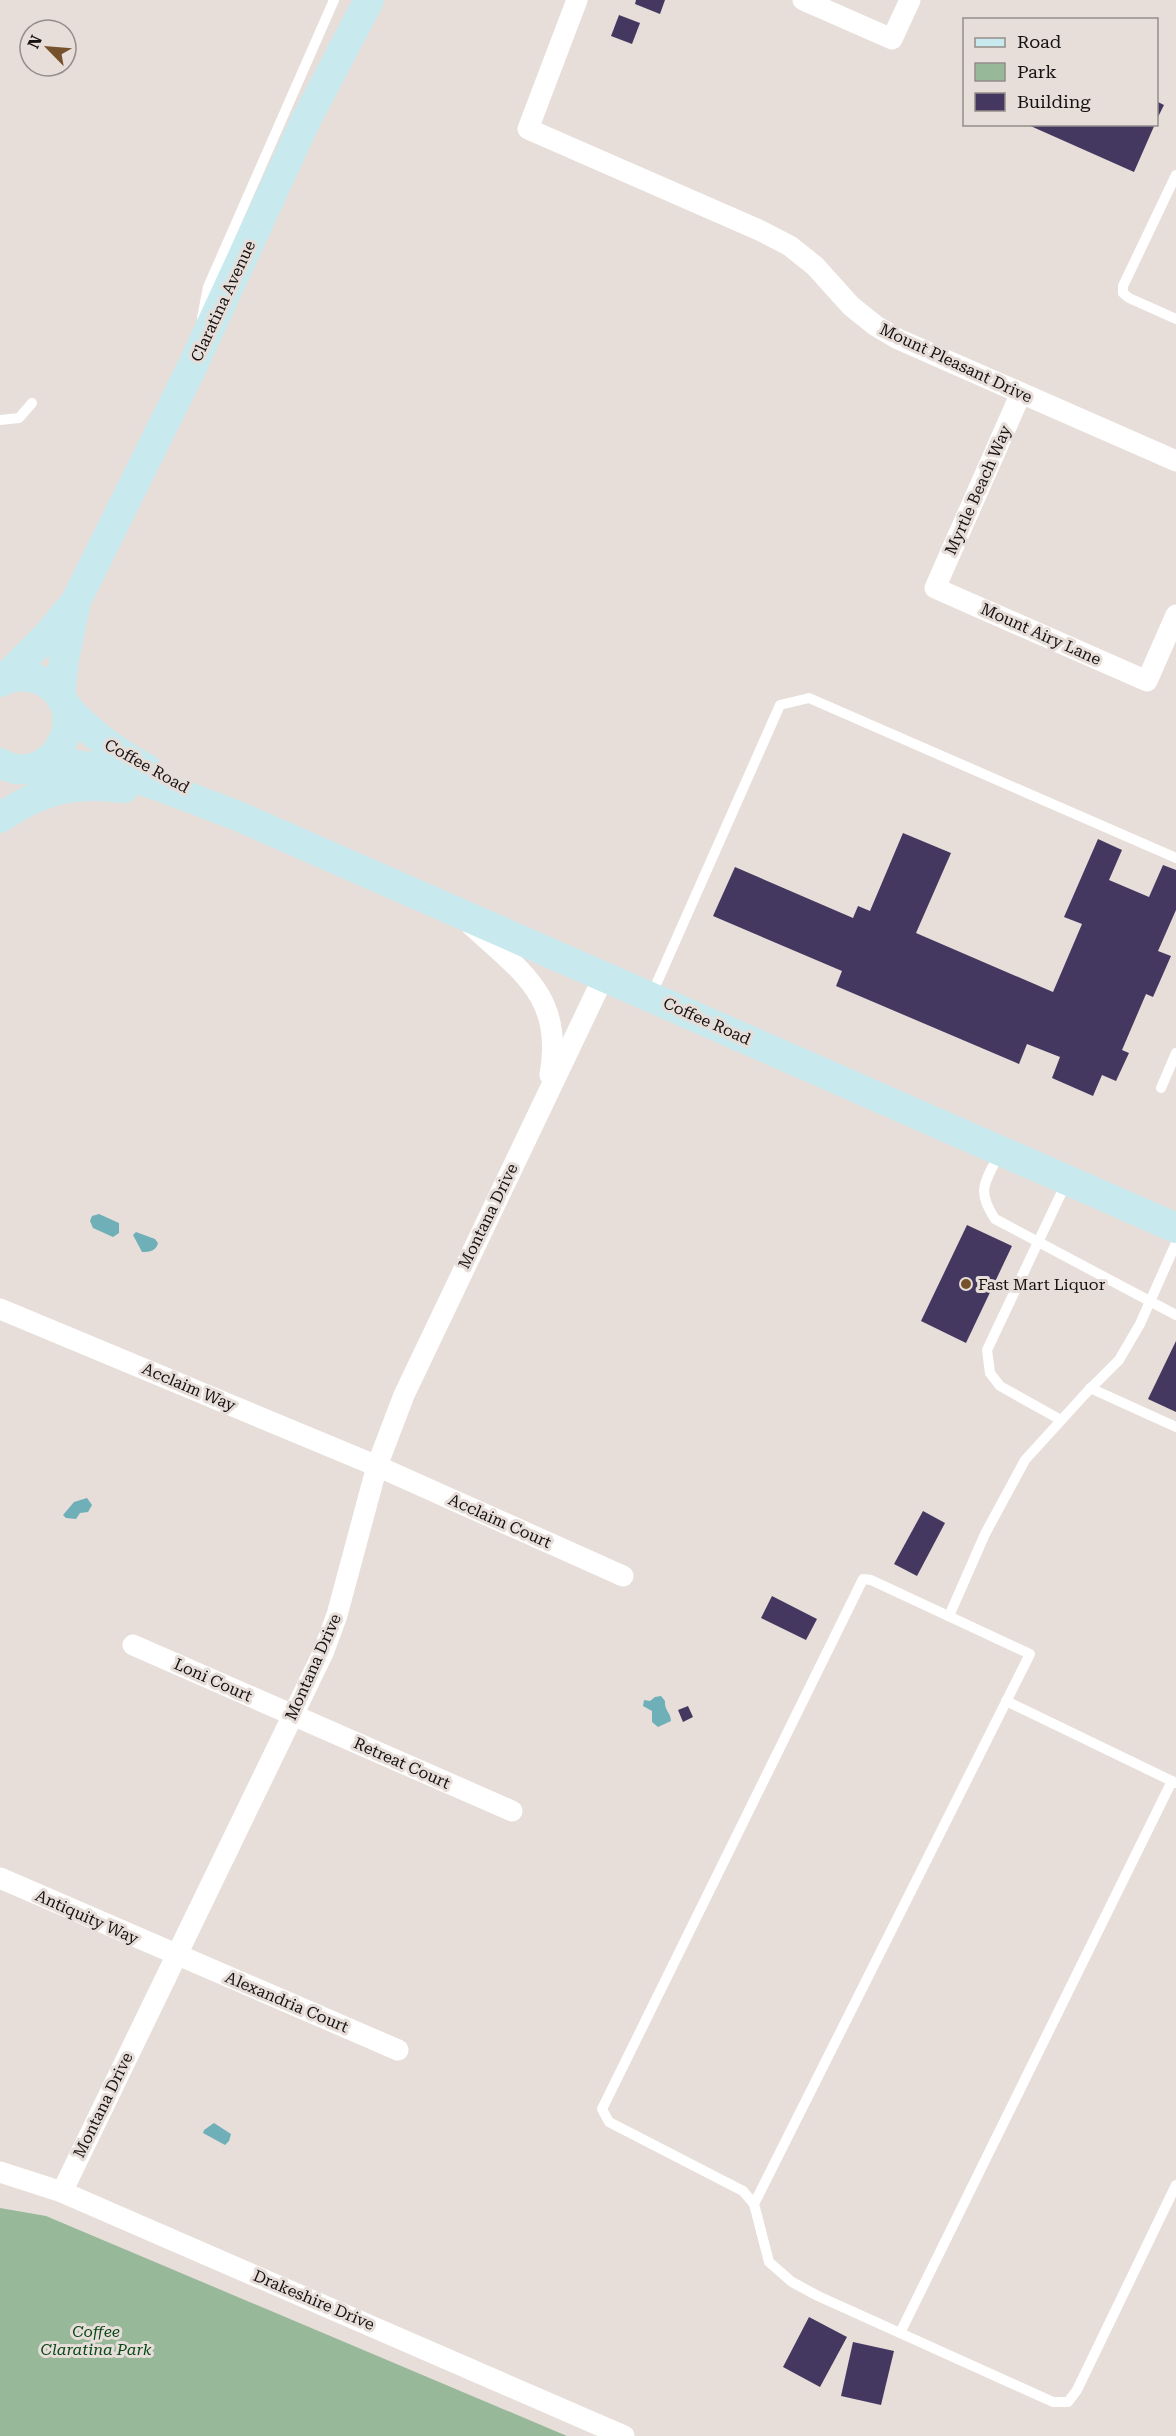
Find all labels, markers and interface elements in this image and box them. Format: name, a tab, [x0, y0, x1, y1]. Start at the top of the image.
north arrow	[18, 18, 78, 78]
legend	[963, 18, 1158, 126]
text: Road	[1017, 31, 1062, 52]
text: N	[24, 32, 46, 51]
text: Park	[1017, 61, 1057, 82]
text: Building	[1017, 91, 1091, 112]
street label: Claratina Avenue	[187, 237, 259, 365]
street label: Mount Pleasant Drive	[877, 319, 1035, 407]
street label: Myrtle Beach Way	[941, 422, 1015, 558]
street label: Mount Airy Lane	[978, 599, 1104, 669]
street label: Coffee Road	[101, 735, 193, 797]
street label: Coffee Road	[660, 993, 754, 1049]
street label: Montana Drive	[454, 1160, 522, 1272]
place label: Fast Mart Liquor	[978, 1275, 1106, 1294]
marker: Fast Mart Liquor	[959, 1277, 973, 1291]
street label: Acclaim Way	[139, 1359, 239, 1415]
street label: Acclaim Court	[446, 1490, 554, 1552]
street label: Montana Drive	[281, 1611, 345, 1723]
street label: Loni Court	[171, 1654, 255, 1706]
street label: Retreat Court	[351, 1733, 453, 1793]
street label: Antiquity Way	[33, 1886, 142, 1948]
street label: Alexandria Court	[223, 1967, 351, 2037]
street label: Montana Drive	[69, 2049, 137, 2161]
street label: Drakeshire Drive	[250, 2266, 378, 2334]
park label: Coffee Claratina Park	[41, 2322, 152, 2359]

